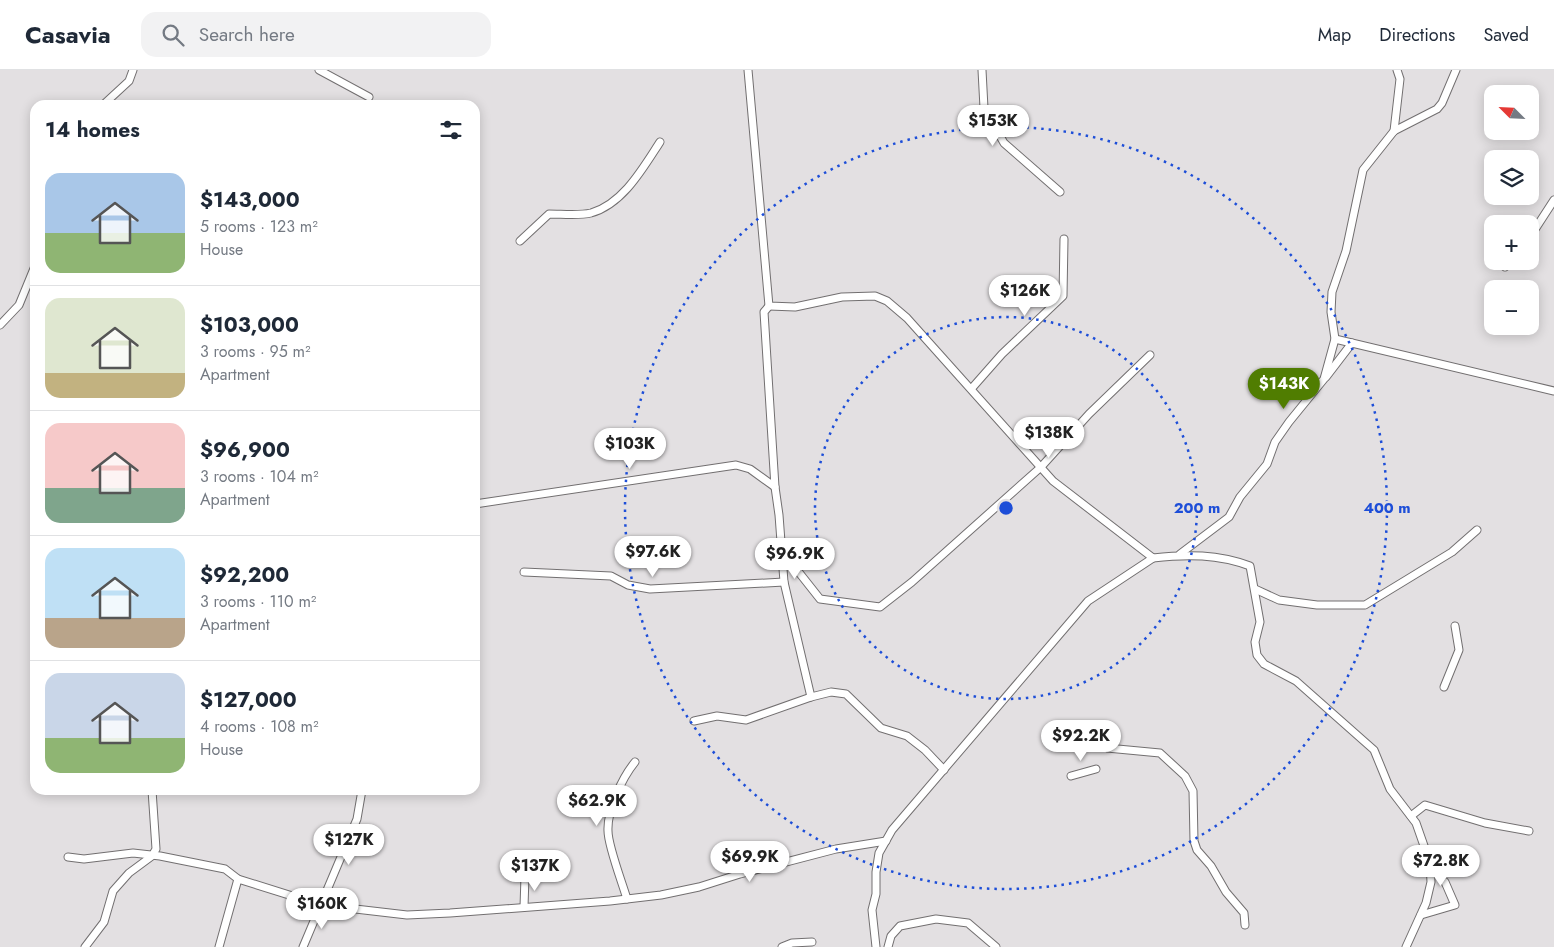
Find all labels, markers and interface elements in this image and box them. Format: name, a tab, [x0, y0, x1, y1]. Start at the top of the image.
search box	[141, 12, 491, 57]
text: Casavia	[25, 17, 111, 52]
icon: search	[159, 21, 187, 49]
text: Search here	[199, 21, 295, 48]
text: Map	[1318, 22, 1351, 48]
text: Directions	[1379, 22, 1455, 48]
text: Saved	[1483, 22, 1529, 48]
north arrow	[1484, 85, 1539, 140]
map controls	[1484, 85, 1539, 335]
pin: $153K	[958, 104, 1028, 147]
text: $153K	[968, 109, 1018, 132]
text: 14 homes	[45, 115, 140, 145]
icon: filters	[437, 116, 465, 144]
button: layers	[1484, 150, 1539, 205]
text: $143,000	[200, 185, 300, 215]
icon: home	[85, 193, 145, 253]
text: 5 rooms · 123 m²	[200, 215, 318, 238]
button: +	[1484, 215, 1539, 270]
text: House	[200, 238, 243, 261]
pin: $126K	[990, 274, 1060, 317]
text: $126K	[1000, 279, 1050, 302]
button: −	[1484, 280, 1539, 335]
text: $103,000	[200, 310, 299, 340]
icon: home	[85, 318, 145, 378]
text: 3 rooms · 95 m²	[200, 340, 311, 363]
text: Apartment	[200, 363, 270, 386]
pin: $143K	[1249, 368, 1319, 410]
text: $143K	[1259, 372, 1309, 395]
pin: $138K	[1014, 416, 1084, 459]
text: $138K	[1024, 421, 1074, 444]
pin: $103K	[595, 428, 665, 470]
text: $103K	[605, 432, 655, 455]
text: $96,900	[200, 435, 290, 465]
icon: home	[85, 443, 145, 503]
text: 3 rooms · 104 m²	[200, 465, 319, 488]
text: Apartment	[200, 488, 270, 511]
text: 200 m	[1174, 497, 1220, 519]
text: 400 m	[1363, 497, 1411, 519]
centre of rings	[997, 499, 1015, 517]
pin: $97.6K	[612, 536, 694, 578]
pin: $96.9K	[754, 538, 836, 580]
text: $97.6K	[625, 540, 681, 563]
text: $96.9K	[766, 542, 824, 565]
text: $92,200	[200, 560, 289, 590]
icon: home	[85, 568, 145, 628]
text: 3 rooms · 110 m²	[200, 590, 316, 613]
text: Apartment	[200, 613, 270, 636]
text: $127,000	[200, 685, 297, 715]
icon: home	[85, 693, 145, 753]
text: 4 rooms · 108 m²	[200, 715, 319, 738]
pin: $92.2K	[1040, 720, 1122, 762]
text: $92.2K	[1052, 724, 1110, 747]
text: House	[200, 738, 243, 761]
pin: $62.9K	[556, 784, 638, 827]
text: $62.9K	[568, 789, 626, 812]
pin: $127K	[314, 824, 384, 866]
text: $127K	[324, 828, 374, 851]
pin: $69.9K	[709, 840, 791, 883]
pin: $72.8K	[1400, 844, 1482, 887]
text: $69.9K	[721, 845, 779, 868]
text: $72.8K	[1413, 849, 1469, 872]
pin: $137K	[500, 850, 570, 892]
text: $137K	[511, 854, 559, 877]
pin: $160K	[287, 888, 357, 930]
text: $160K	[297, 892, 347, 915]

